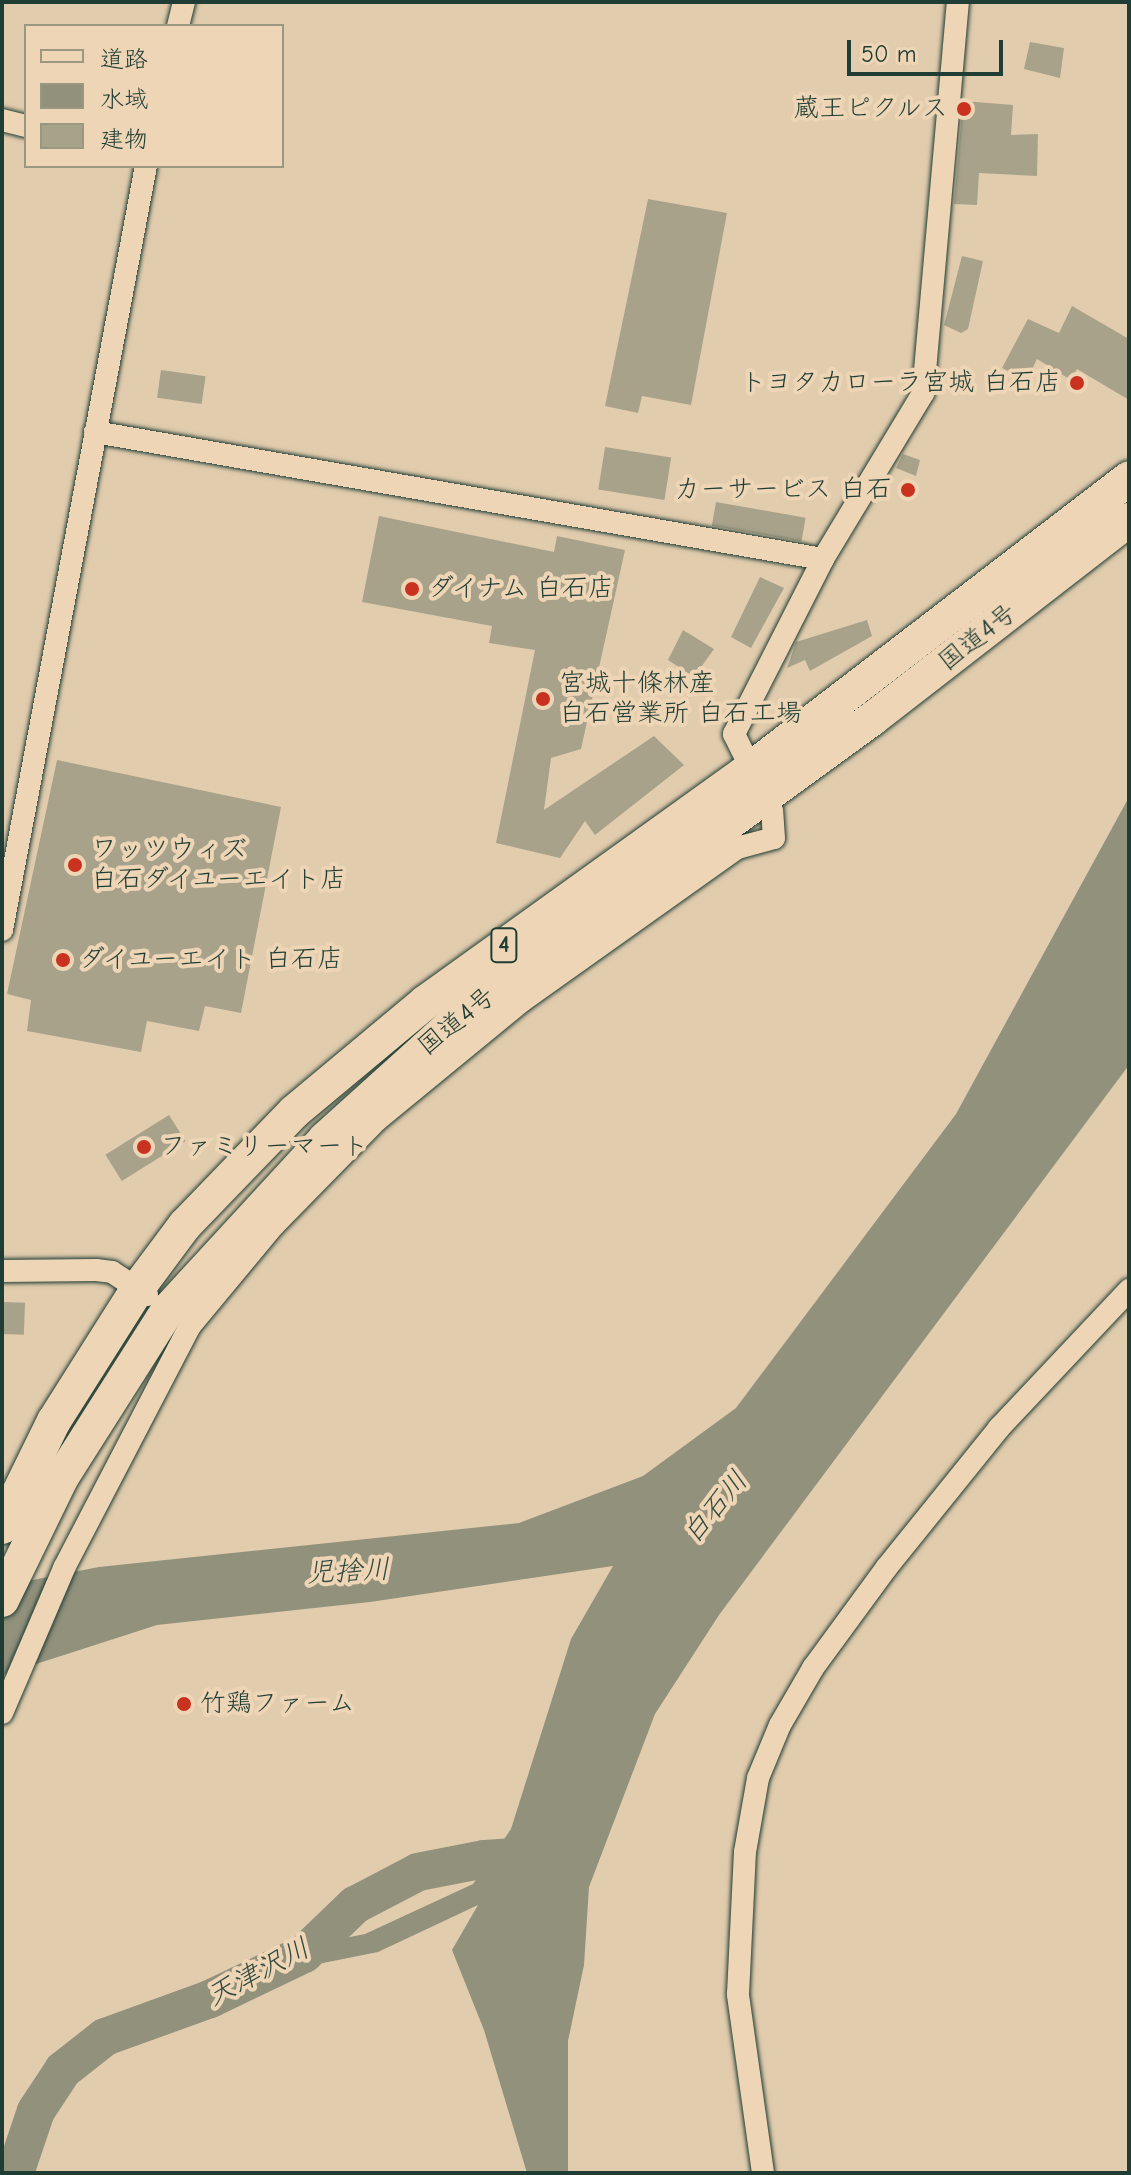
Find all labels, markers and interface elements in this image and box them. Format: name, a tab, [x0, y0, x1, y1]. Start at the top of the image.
legend	[24, 24, 284, 168]
scale bar	[851, 24, 1007, 74]
text: 50 m	[861, 40, 917, 68]
text: 道路	[100, 45, 148, 73]
text: 水域	[100, 85, 148, 113]
place label: 蔵王ピクルス	[792, 93, 948, 125]
marker: 蔵王ピクルス	[955, 100, 973, 118]
text: 建物	[100, 125, 148, 153]
place label: トヨタカローラ宮城 白石店	[740, 367, 1061, 399]
marker: トヨタカローラ宮城 白石店	[1068, 374, 1086, 392]
place label: カーサービス 白石	[675, 474, 892, 506]
marker: カーサービス 白石	[899, 481, 917, 499]
place label: ダイナム 白石店	[428, 573, 619, 605]
marker: ダイナム 白石店	[403, 580, 421, 598]
street label: 国道4号	[933, 598, 1023, 678]
place label: 宮城十條林産 白石営業所 白石工場	[559, 668, 802, 730]
marker: 宮城十條林産 白石営業所 白石工場	[534, 690, 552, 708]
place label: ワッツウィズ 白石ダイユーエイト店	[91, 834, 350, 896]
marker: ワッツウィズ 白石ダイユーエイト店	[66, 856, 84, 874]
road number: 4	[490, 925, 518, 965]
place label: ダイユーエイト 白石店	[79, 944, 347, 976]
marker: ダイユーエイト 白石店	[54, 951, 72, 969]
street label: 国道4号	[412, 981, 502, 1063]
place label: ファミリーマート	[160, 1131, 368, 1163]
marker: ファミリーマート	[135, 1138, 153, 1156]
water label: 白石川	[675, 1464, 755, 1550]
water label: 児捨川	[305, 1552, 391, 1590]
place label: 竹鶏ファーム	[200, 1688, 356, 1720]
marker: 竹鶏ファーム	[175, 1695, 193, 1713]
water label: 天津沢川	[201, 1931, 315, 2013]

